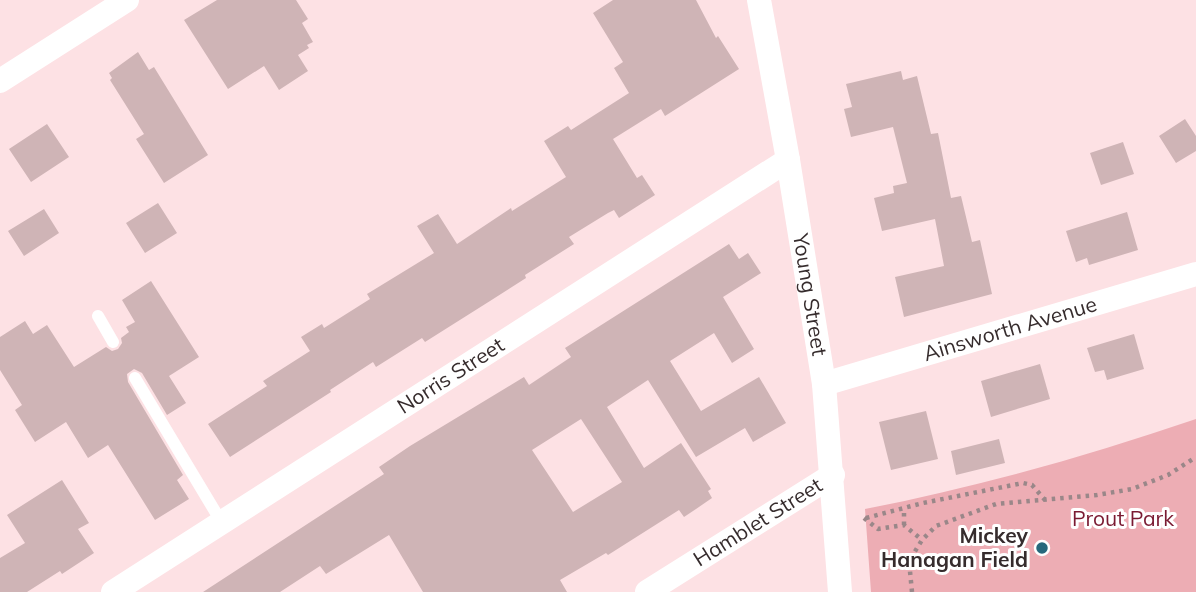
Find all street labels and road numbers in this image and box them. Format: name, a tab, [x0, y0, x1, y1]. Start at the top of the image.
street label: Young Street	[788, 230, 833, 358]
street label: Ainsworth Avenue	[920, 290, 1100, 366]
street label: Norris Street	[392, 331, 509, 419]
street label: Hamblet Street	[688, 471, 827, 572]

